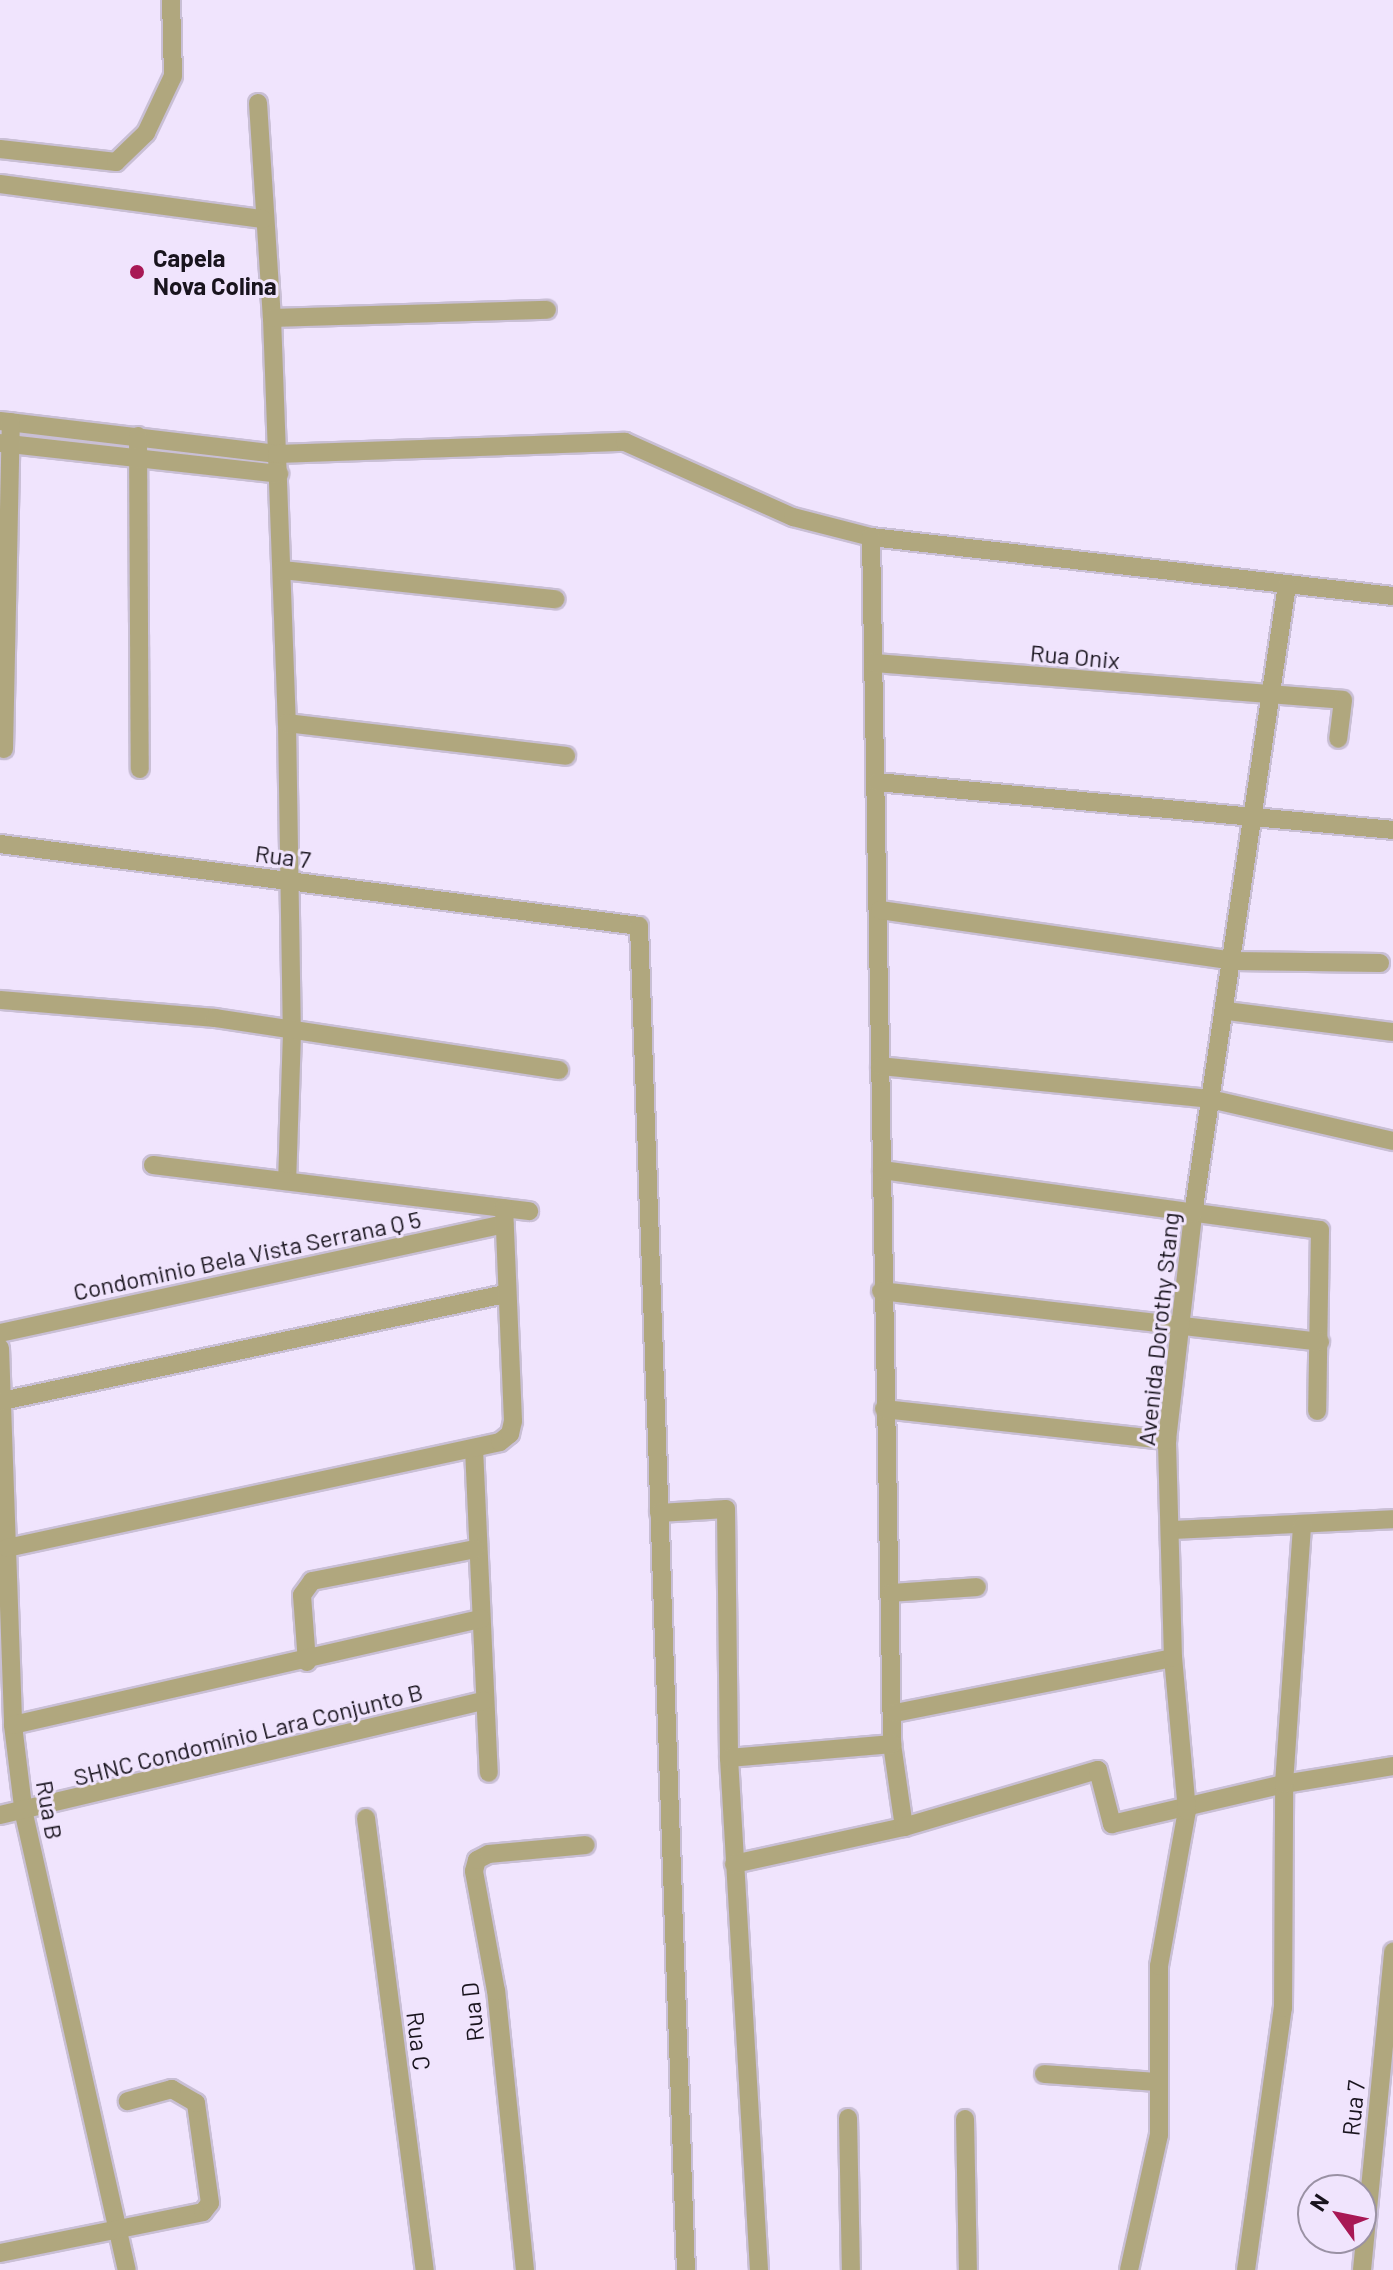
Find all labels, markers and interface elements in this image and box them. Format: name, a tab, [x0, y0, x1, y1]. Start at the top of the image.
place label: Capela Nova Colina	[153, 244, 277, 300]
marker: Capela Nova Colina	[128, 263, 146, 281]
street label: Rua Onix	[1029, 638, 1121, 674]
street label: Rua 7	[253, 838, 313, 874]
street label: Condominio Bela Vista Serrana Q 5	[70, 1204, 424, 1306]
street label: Avenida Dorothy Stang	[1131, 1211, 1185, 1447]
street label: SHNC Condomínio Lara Conjunto B	[70, 1677, 426, 1791]
street label: Rua B	[31, 1778, 69, 1842]
street label: Rua D	[455, 1981, 489, 2043]
street label: Rua C	[401, 2010, 437, 2072]
street label: Rua 7	[1336, 2079, 1370, 2137]
north arrow	[1297, 2174, 1377, 2254]
text: N	[1304, 2189, 1333, 2215]

